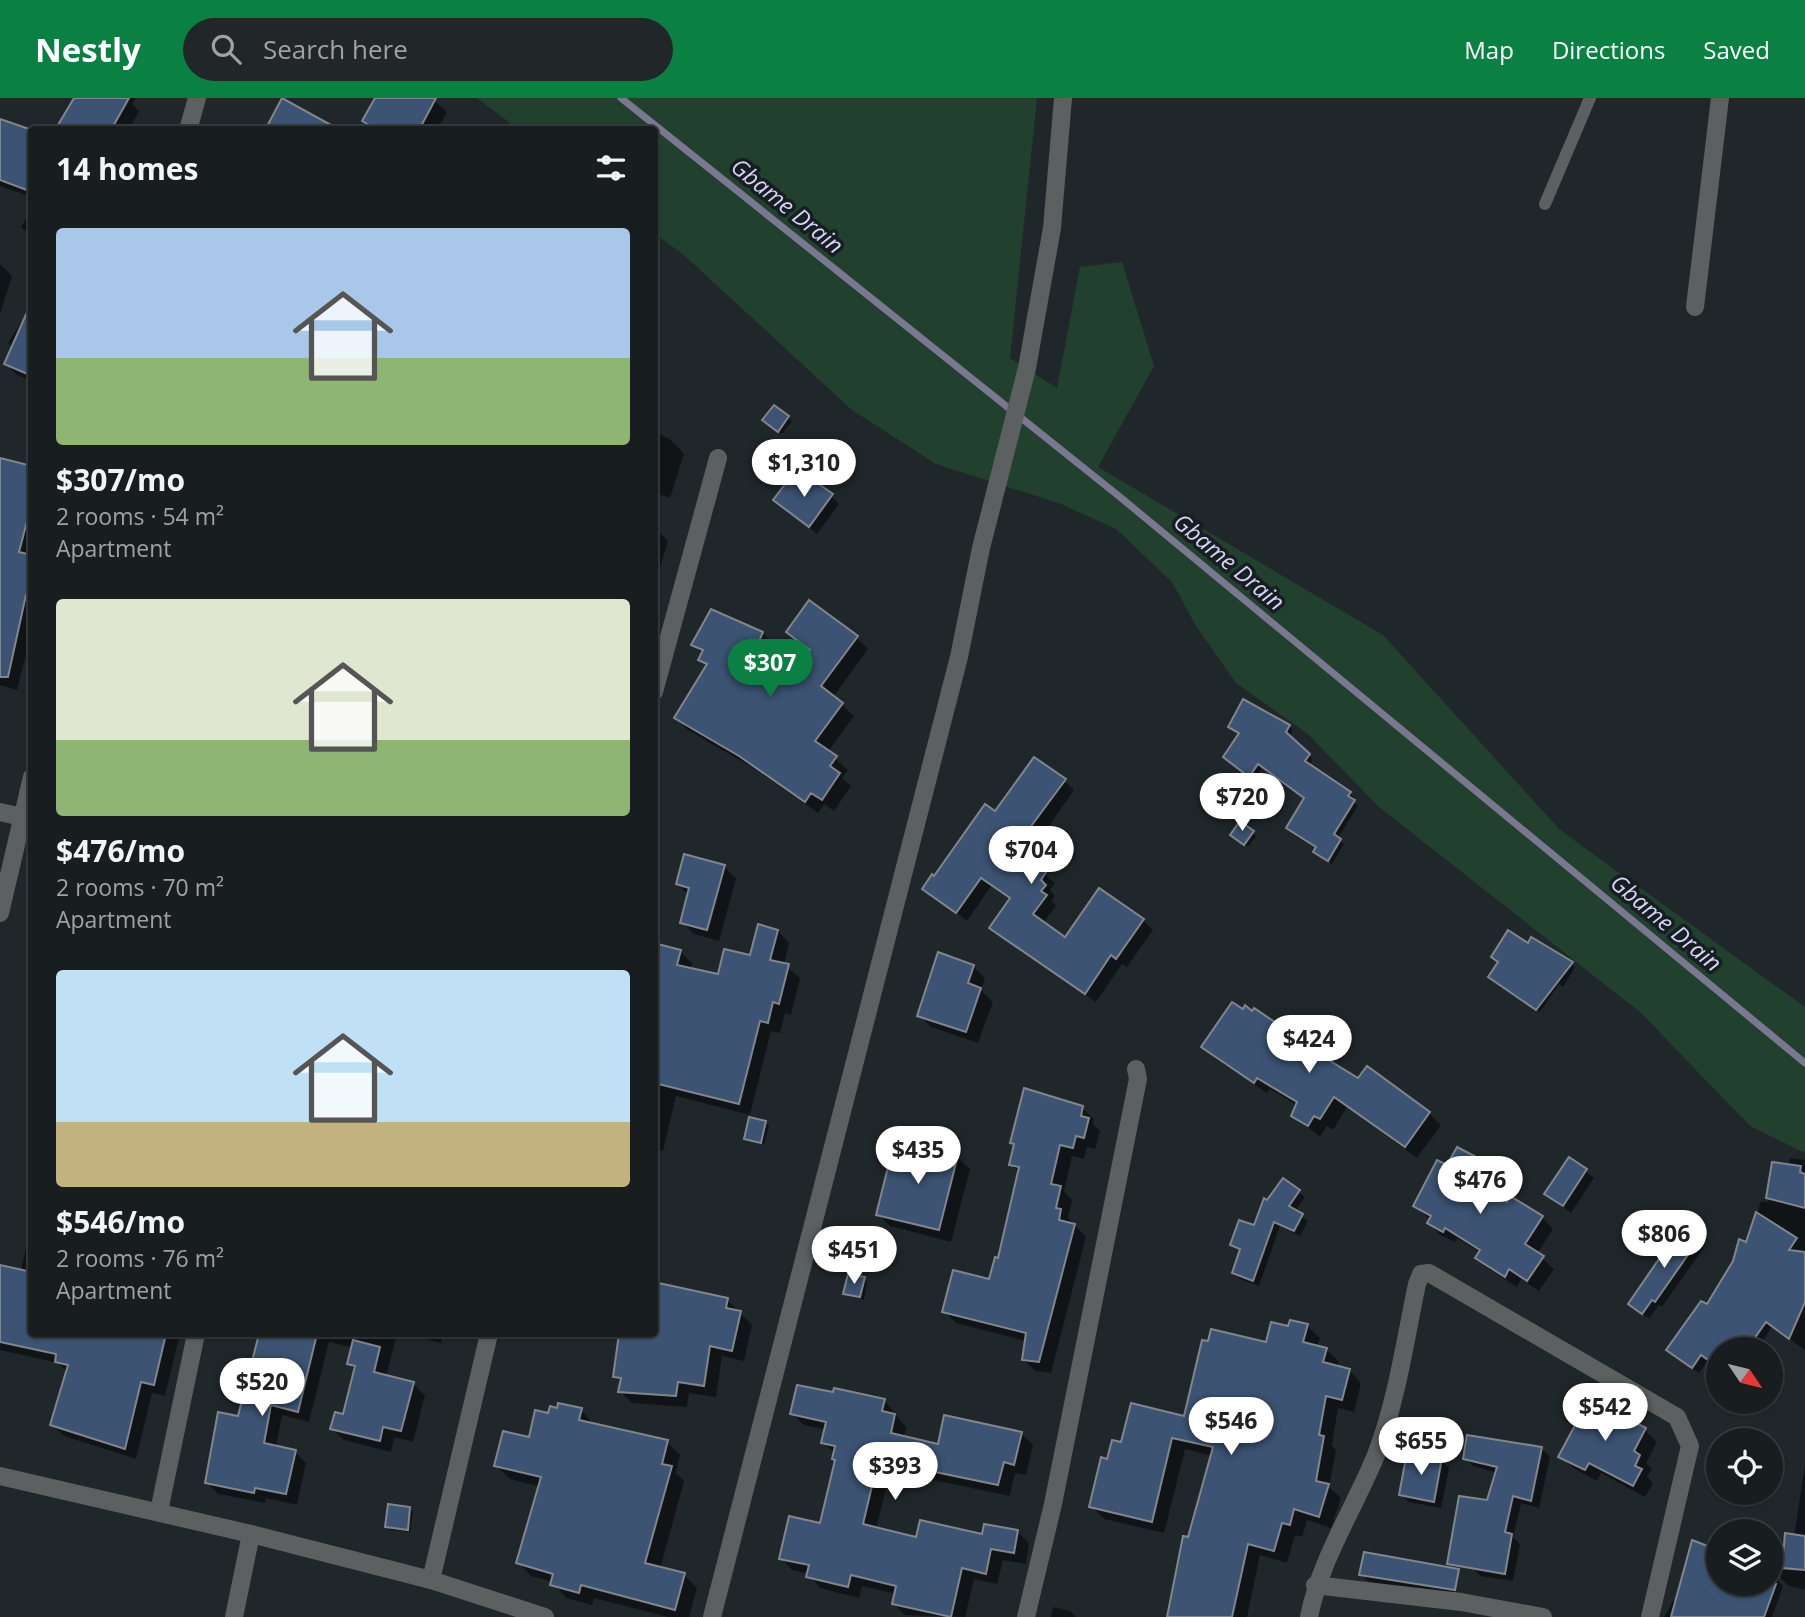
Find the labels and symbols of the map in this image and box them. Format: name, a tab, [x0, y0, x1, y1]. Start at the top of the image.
water label: Gbame Drain	[725, 150, 851, 260]
pin: $1,310	[747, 440, 861, 499]
water label: Gbame Drain	[1167, 505, 1292, 617]
pin: $307	[729, 640, 811, 699]
pin: $720	[1201, 774, 1283, 833]
pin: $704	[990, 826, 1072, 886]
water label: Gbame Drain	[1604, 866, 1729, 978]
pin: $424	[1268, 1016, 1350, 1075]
pin: $435	[877, 1126, 959, 1186]
pin: $476	[1439, 1156, 1521, 1216]
pin: $806	[1623, 1210, 1705, 1270]
pin: $451	[813, 1226, 895, 1286]
north arrow	[1706, 1337, 1783, 1414]
pin: $520	[221, 1358, 303, 1418]
pin: $542	[1564, 1384, 1646, 1443]
pin: $546	[1190, 1398, 1272, 1457]
pin: $655	[1380, 1418, 1462, 1477]
pin: $393	[854, 1442, 936, 1502]

